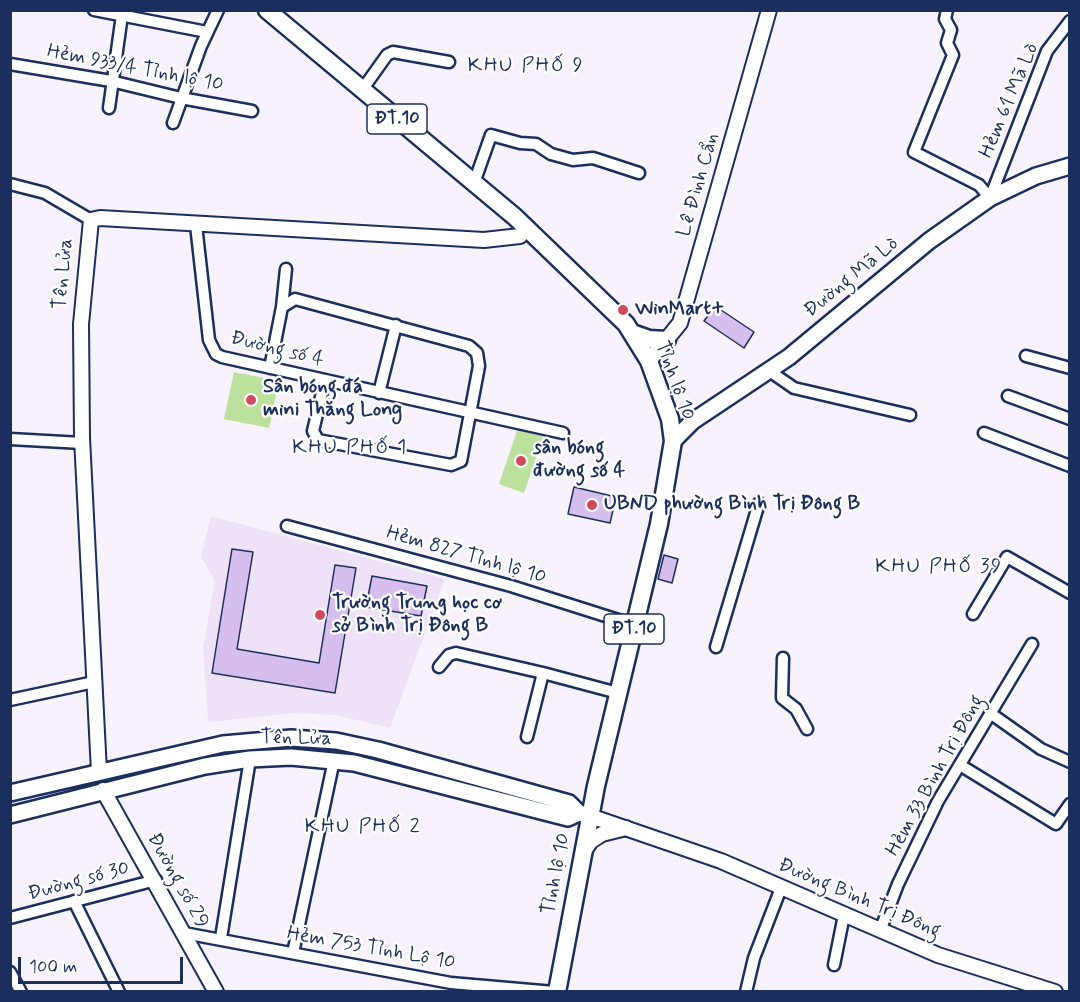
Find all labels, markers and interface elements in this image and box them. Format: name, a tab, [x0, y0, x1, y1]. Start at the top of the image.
street label: Hẻm 933/4 Tỉnh lộ 10	[45, 40, 225, 98]
street label: Hẻm 61 Mã Lò	[975, 40, 1045, 162]
district label: KHU PHỐ 9	[470, 54, 582, 80]
road number: ĐT.10	[367, 104, 427, 134]
street label: Lê Đình Cẩn	[673, 130, 725, 240]
street label: Đường Mã Lò	[800, 233, 904, 323]
street label: Tên Lửa	[49, 237, 79, 311]
place label: WinMart+	[635, 298, 724, 322]
marker: WinMart+	[616, 303, 630, 317]
street label: Đường số 4	[228, 327, 326, 373]
street label: Tỉnh lộ 10	[649, 338, 699, 424]
place label: Sân bóng đá mini Thăng Long	[263, 376, 402, 423]
marker: Sân bóng đá mini Thăng Long	[244, 393, 258, 407]
district label: KHU PHỐ 1	[294, 436, 406, 462]
place label: sân bóng đường số 4	[533, 437, 625, 484]
marker: sân bóng đường số 4	[514, 454, 528, 468]
place label: UBND phường Bình Trị Đông B	[604, 493, 860, 517]
marker: UBND phường Bình Trị Đông B	[585, 498, 599, 512]
street label: Hẻm 827 Tỉnh lộ 10	[383, 522, 549, 590]
district label: KHU PHỐ 39	[876, 555, 1002, 581]
place label: Trường Trung học cơ sở Bình Trị Đông B	[332, 592, 502, 639]
marker: Trường Trung học cơ sở Bình Trị Đông B	[313, 608, 327, 622]
road number: ĐT.10	[604, 614, 664, 644]
street label: Hẻm 33 Bình Trị Đông	[882, 691, 990, 861]
street label: Tên Lửa	[260, 726, 332, 752]
district label: KHU PHỐ 2	[307, 815, 419, 841]
street label: Đường số 29	[141, 829, 213, 933]
street label: Tỉnh lộ 10	[537, 831, 577, 917]
street label: Đường Bình Trị Đông	[774, 854, 944, 944]
street label: Đường số 30	[26, 857, 132, 907]
street label: Hẻm 753 Tỉnh Lộ 10	[285, 922, 457, 976]
scale bar	[21, 945, 186, 983]
text: 100 m	[29, 955, 77, 979]

